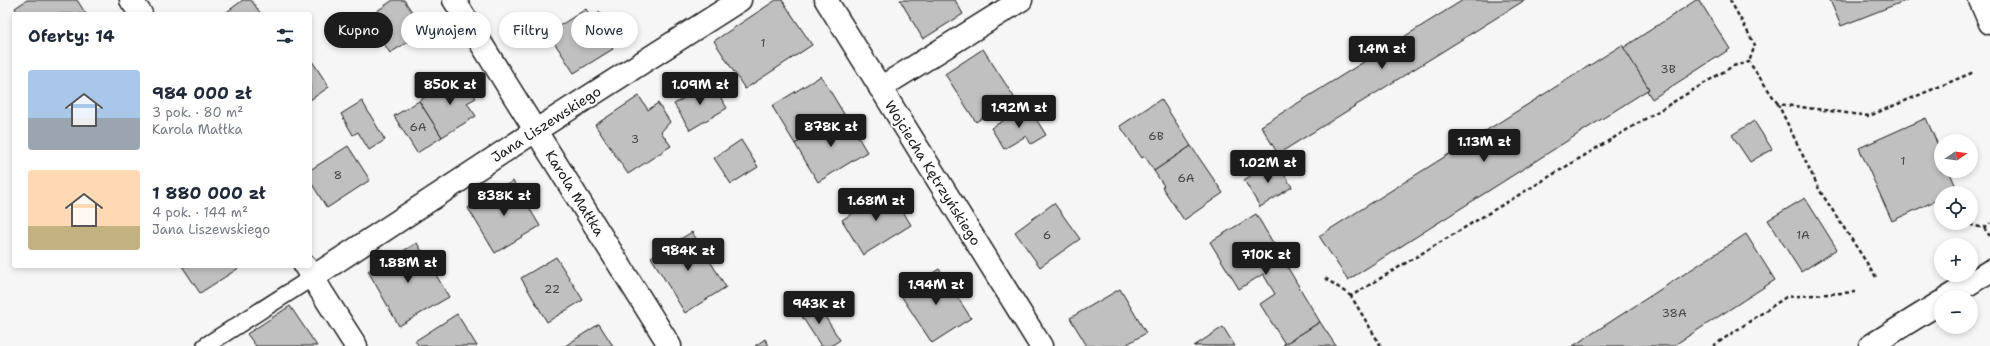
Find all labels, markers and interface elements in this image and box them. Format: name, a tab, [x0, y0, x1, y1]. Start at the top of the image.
chip: Kupno	[324, 12, 393, 48]
chip: Wynajem	[401, 12, 491, 48]
chip: Filtry	[499, 12, 563, 48]
chip: Nowe	[571, 12, 638, 48]
text: Oferty: 14	[28, 25, 115, 47]
icon: filters	[274, 25, 296, 47]
house number: 1	[760, 35, 766, 51]
pin: 1.4M zł	[1345, 36, 1419, 70]
text: 1.4M zł	[1358, 40, 1406, 57]
house number: 3B	[1660, 61, 1676, 77]
pin: 850K zł	[413, 72, 487, 106]
pin: 1.09M zł	[659, 72, 741, 106]
text: 850K zł	[424, 76, 476, 93]
text: 1.09M zł	[671, 76, 729, 93]
text: 984 000 zł	[152, 82, 252, 104]
street label: Jana Liszewskiego	[488, 82, 604, 166]
icon: home	[60, 86, 108, 134]
pin: 1.92M zł	[978, 95, 1060, 129]
street label: Wojciecha Kętrzyńskiego	[881, 97, 985, 249]
text: 1.92M zł	[991, 99, 1047, 116]
text: 3 pok. · 80 m²	[152, 104, 243, 121]
pin: 878K zł	[794, 114, 868, 148]
text: 878K zł	[804, 118, 858, 135]
house number: 6A	[410, 119, 427, 135]
text: Karola Małłka	[152, 121, 243, 138]
house number: 6B	[1148, 128, 1164, 144]
pin: 1.13M zł	[1443, 129, 1525, 163]
house number: 3	[631, 131, 639, 147]
text: 1.13M zł	[1457, 133, 1511, 150]
north arrow	[1934, 134, 1978, 178]
map controls	[1934, 134, 1978, 334]
street label: Karola Małłka	[542, 147, 609, 239]
pin: 1.02M zł	[1227, 150, 1309, 184]
house number: 1	[1900, 153, 1906, 169]
text: 1.02M zł	[1239, 154, 1297, 171]
house number: 8	[334, 167, 342, 183]
house number: 6A	[1178, 170, 1195, 186]
text: 1 880 000 zł	[152, 182, 266, 204]
pin: 838K zł	[467, 183, 541, 217]
icon: home	[60, 186, 108, 234]
button: locate	[1934, 186, 1978, 230]
text: 838K zł	[477, 187, 531, 204]
pin: 1.68M zł	[835, 188, 917, 222]
text: 1.68M zł	[847, 192, 905, 209]
text: 4 pok. · 144 m²	[152, 204, 248, 221]
text: Jana Liszewskiego	[152, 221, 270, 238]
house number: 6	[1043, 227, 1051, 243]
house number: 1A	[1796, 227, 1810, 243]
pin: 984K zł	[651, 238, 725, 272]
button: +	[1934, 238, 1978, 282]
text: 984K zł	[661, 242, 715, 259]
pin: 710K zł	[1229, 242, 1303, 276]
text: 710K zł	[1241, 246, 1291, 263]
pin: 1.88M zł	[367, 250, 449, 284]
text: 1.88M zł	[379, 254, 437, 271]
pin: 1.94M zł	[895, 272, 977, 306]
text: 1.94M zł	[908, 276, 964, 293]
house number: 22	[544, 281, 560, 297]
button: −	[1934, 290, 1978, 334]
pin: 943K zł	[782, 291, 856, 325]
text: 943K zł	[793, 295, 845, 312]
house number: 38A	[1661, 305, 1687, 321]

